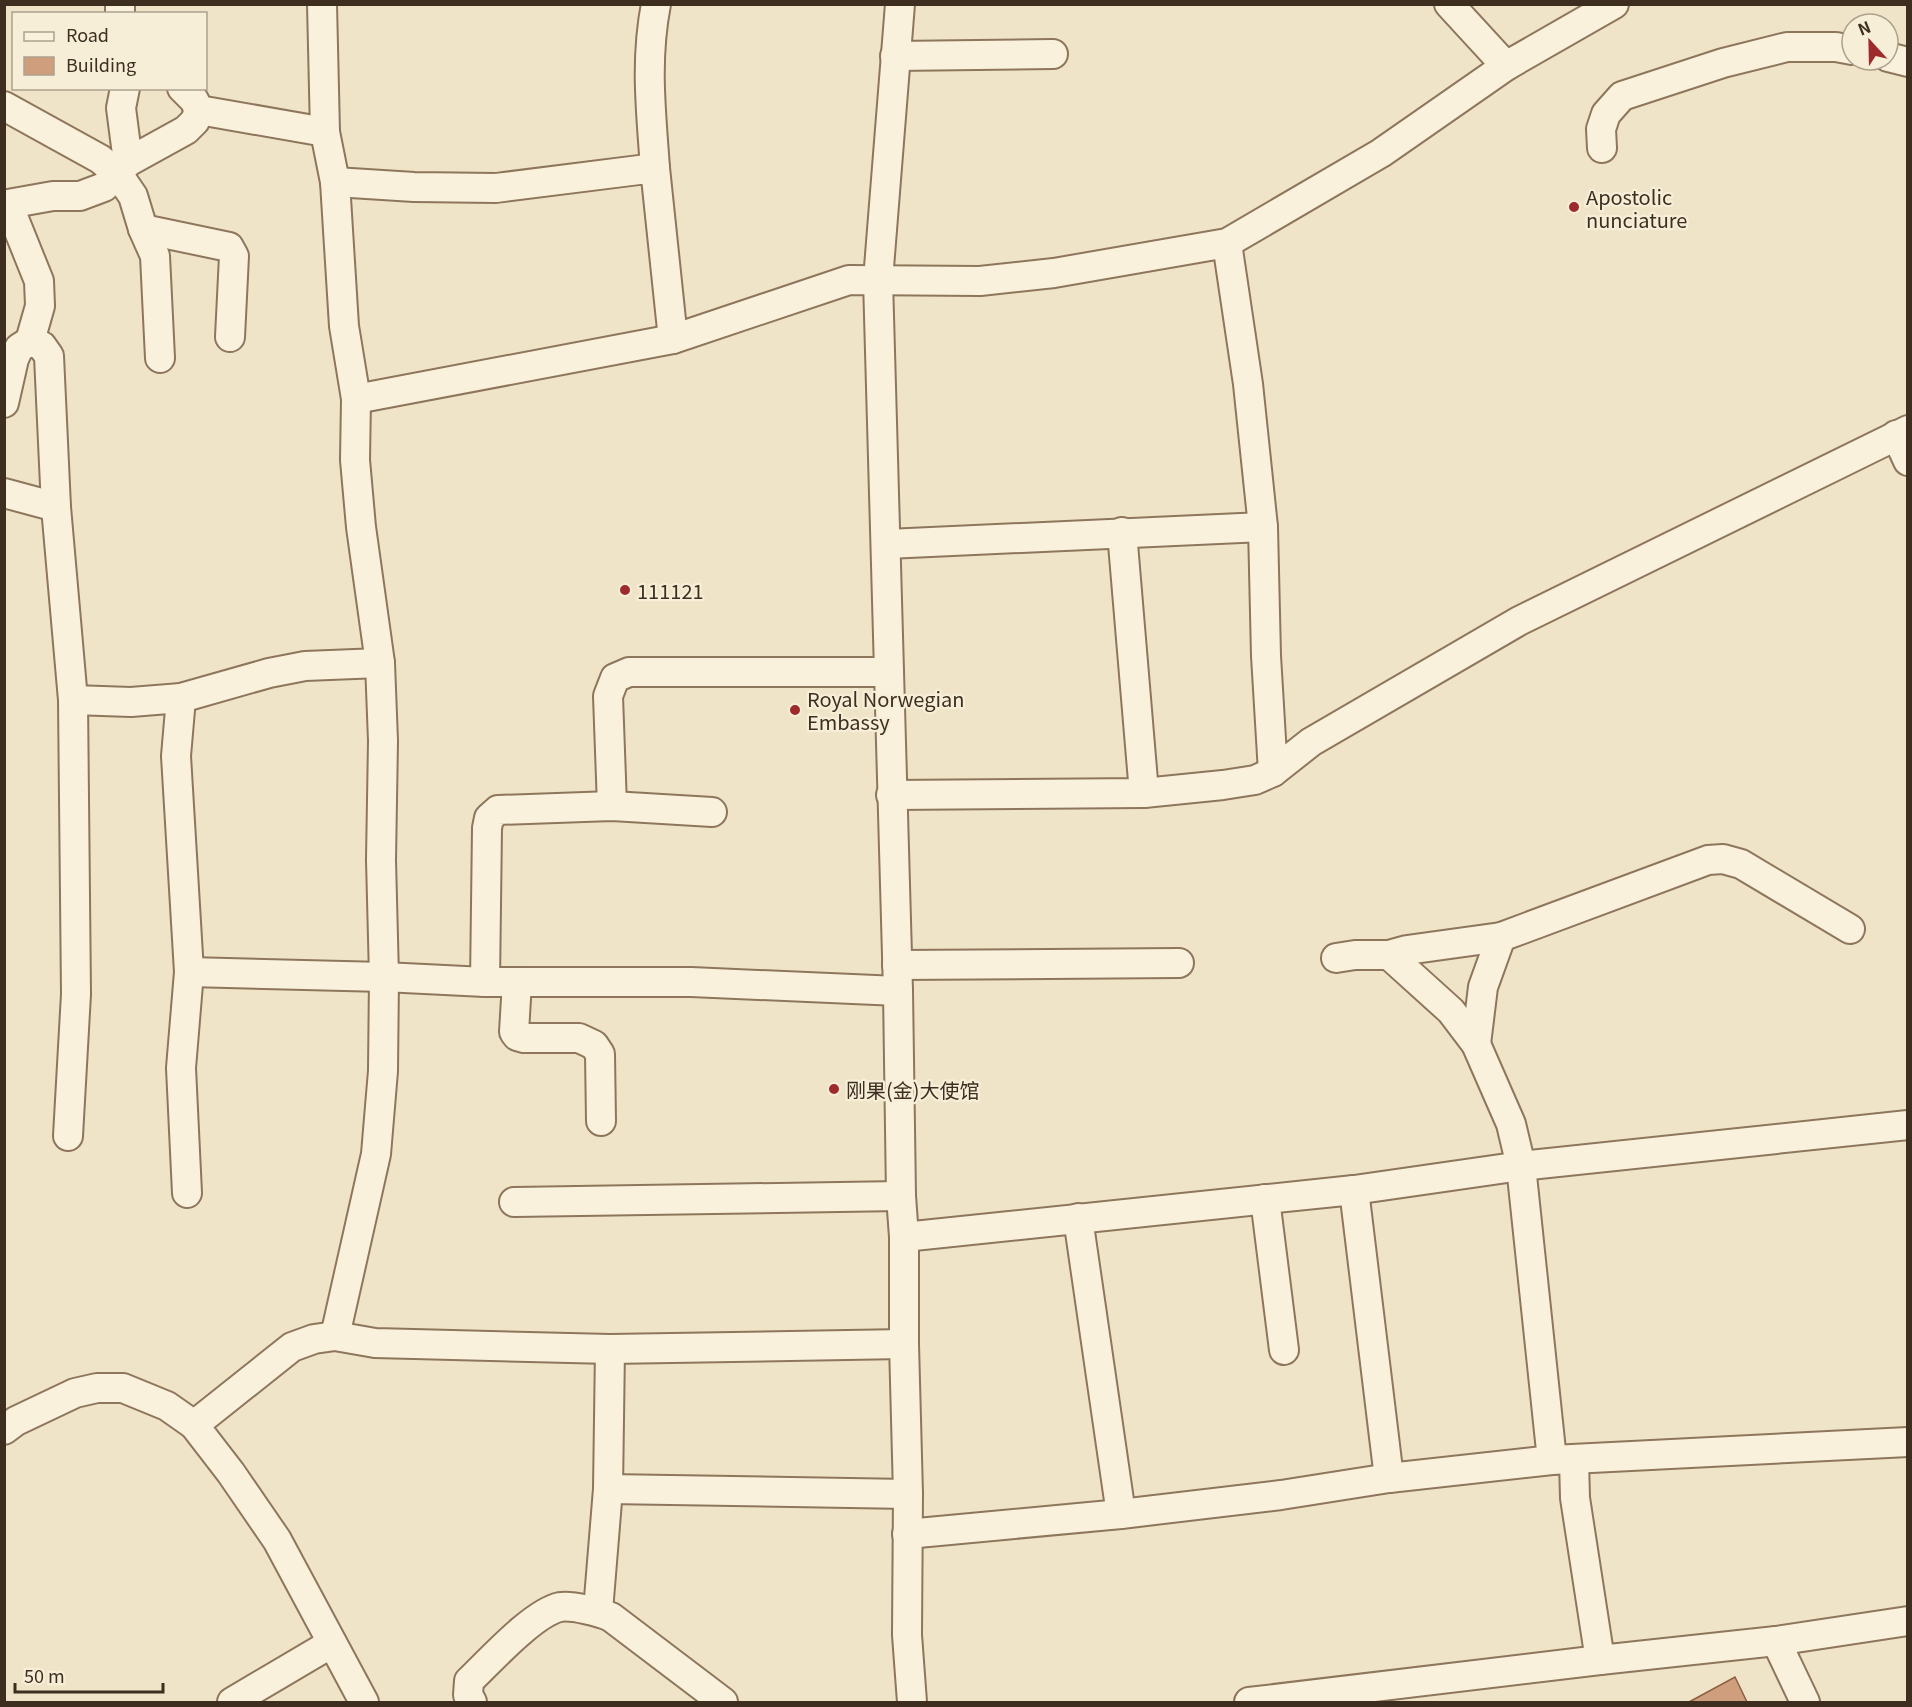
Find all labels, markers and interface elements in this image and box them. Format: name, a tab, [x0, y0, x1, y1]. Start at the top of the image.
legend	[12, 12, 207, 90]
north arrow	[1840, 12, 1900, 72]
text: N	[1854, 14, 1874, 41]
text: Road	[66, 21, 109, 47]
text: Building	[66, 51, 136, 77]
place label: Apostolic nunciature	[1586, 182, 1687, 234]
marker: Apostolic nunciature	[1567, 200, 1581, 214]
place label: 111121	[637, 576, 704, 605]
marker: 111121	[618, 583, 632, 597]
place label: Royal Norwegian Embassy	[807, 684, 964, 736]
marker: Royal Norwegian Embassy	[788, 703, 802, 717]
place label: 刚果(金)大使馆	[846, 1075, 980, 1104]
marker: 刚果(金)大使馆	[827, 1082, 841, 1096]
scale bar	[15, 1656, 164, 1694]
text: 50 m	[24, 1662, 65, 1688]

